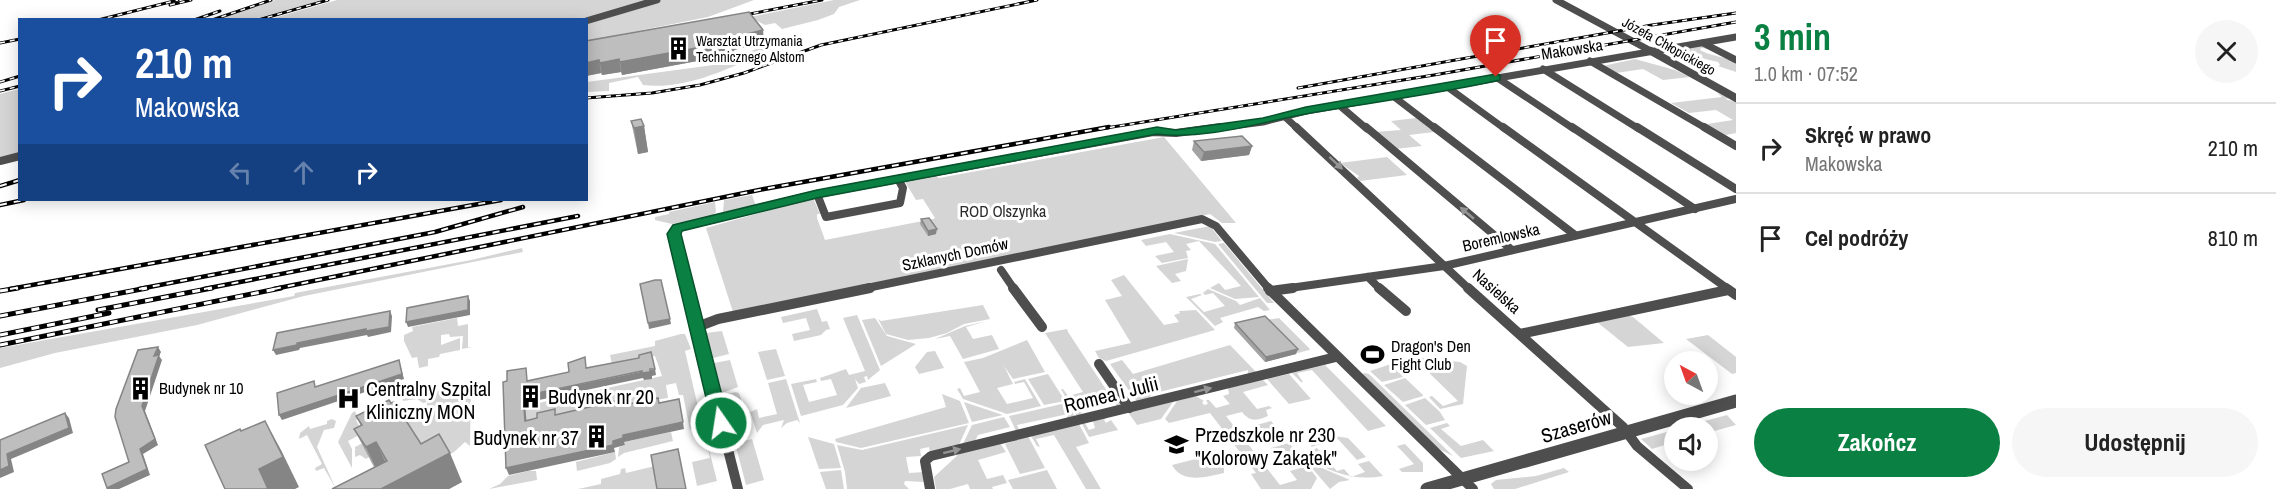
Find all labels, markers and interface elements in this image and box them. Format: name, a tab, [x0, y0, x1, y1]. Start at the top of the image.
street label: Józefa Chłopickiego	[1619, 13, 1719, 79]
text: 3 min	[1754, 13, 1831, 61]
pin	[1470, 15, 1521, 77]
button: close	[2195, 20, 2258, 83]
icon: arrive	[1479, 24, 1512, 57]
place label: Warsztat Utrzymania Technicznego Alstom	[696, 32, 805, 66]
street label: Makowska	[1540, 33, 1605, 65]
text: 210 m	[135, 35, 233, 91]
building icon: Warsztat Utrzymania Technicznego Alstom	[665, 36, 691, 62]
icon: right	[36, 42, 114, 120]
text: 1.0 km · 07:52	[1754, 60, 1858, 87]
text: Makowska	[135, 89, 240, 125]
text: Skręć w prawo	[1805, 120, 1931, 150]
icon: right	[1754, 132, 1787, 165]
text: 210 m	[2208, 133, 2258, 163]
text: Makowska	[1805, 150, 1882, 177]
icon: left	[224, 156, 257, 189]
icon: ahead	[287, 156, 320, 189]
icon: right	[350, 156, 383, 189]
one-way arrow	[1328, 156, 1343, 169]
park label: ROD Olszynka	[960, 200, 1047, 222]
one-way arrow	[1459, 206, 1475, 219]
street label: Boremlowska	[1460, 217, 1543, 257]
icon: arrive	[1754, 222, 1787, 255]
text: Cel podróży	[1805, 223, 1908, 253]
text: 810 m	[2208, 223, 2258, 253]
street label: Szklanych Domów	[900, 232, 1011, 276]
street label: Nasielska	[1468, 264, 1526, 319]
place label: Dragon's Den Fight Club	[1391, 335, 1471, 375]
sports icon: Dragon's Den Fight Club	[1360, 342, 1386, 368]
north arrow	[1664, 351, 1718, 405]
map controls	[1664, 351, 1718, 471]
street label: Romea i Julii	[1061, 369, 1161, 419]
building icon: Budynek nr 10	[128, 375, 154, 401]
place label: Centralny Szpital Kliniczny MON	[366, 375, 491, 425]
place label: Budynek nr 10	[159, 377, 244, 399]
building icon: Budynek nr 20	[517, 383, 543, 409]
place label: Budynek nr 20	[548, 383, 654, 410]
one-way arrow	[1193, 385, 1212, 395]
hospital icon: Centralny Szpital Kliniczny MON	[335, 386, 361, 412]
position arrow	[689, 391, 753, 455]
street label: Szaserów	[1538, 403, 1614, 449]
button: Zakończ	[1754, 408, 2000, 477]
button: Udostępnij	[2012, 408, 2258, 477]
button: sound	[1664, 417, 1718, 471]
place label: Przedszkole nr 230 "Kolorowy Zakątek"	[1195, 421, 1337, 471]
place label: Budynek nr 37	[473, 424, 579, 451]
building icon: Budynek nr 37	[584, 424, 610, 450]
school or university icon: Przedszkole nr 230 "Kolorowy Zakątek"	[1164, 432, 1190, 458]
one-way arrow	[943, 445, 961, 455]

